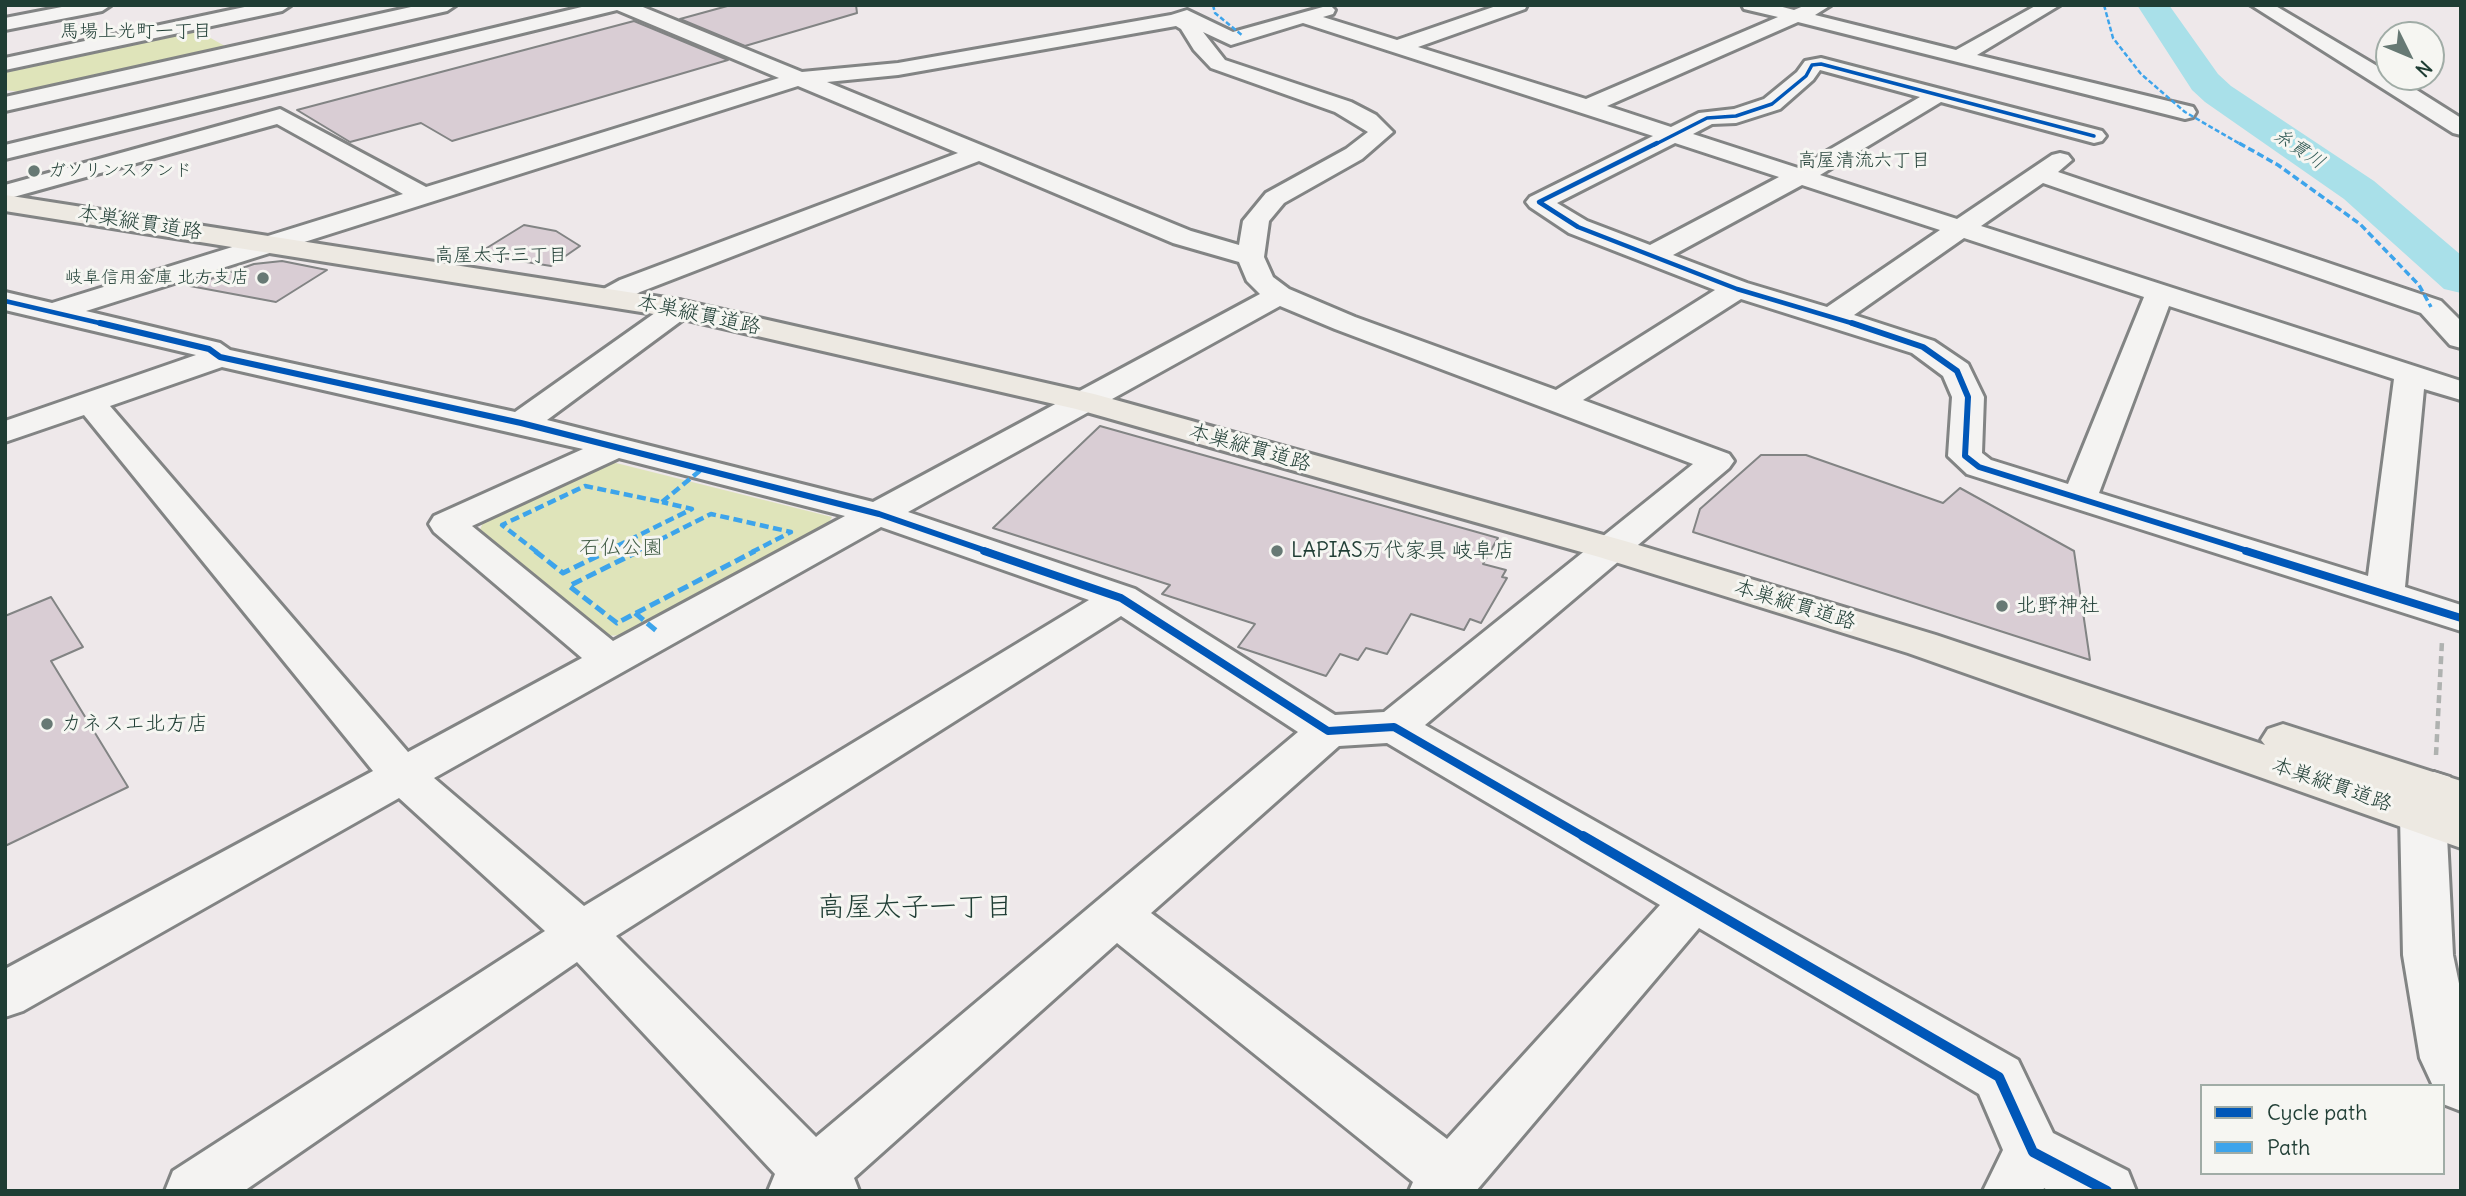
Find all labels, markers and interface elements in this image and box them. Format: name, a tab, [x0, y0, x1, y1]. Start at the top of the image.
district label: 馬場上光町一丁目	[60, 21, 212, 43]
north arrow	[2375, 21, 2445, 91]
text: N	[2411, 56, 2437, 82]
water label: 糸貫川	[2269, 124, 2329, 174]
district label: 高屋清流六丁目	[1798, 150, 1930, 172]
place label: ガソリンスタンド	[48, 160, 192, 182]
marker: ガソリンスタンド	[26, 163, 42, 179]
street label: 本巣縦貫道路	[76, 201, 204, 245]
district label: 高屋太子三丁目	[435, 245, 567, 267]
place label: 岐阜信用金庫 北方支店	[65, 267, 249, 289]
marker: 岐阜信用金庫 北方支店	[255, 270, 271, 286]
street label: 本巣縦貫道路	[635, 290, 763, 340]
street label: 本巣縦貫道路	[1186, 419, 1314, 477]
park label: 石仏公園	[579, 535, 663, 561]
place label: LAPIAS万代家具 岐阜店	[1291, 538, 1515, 564]
marker: LAPIAS万代家具 岐阜店	[1269, 543, 1285, 559]
street label: 本巣縦貫道路	[1731, 575, 1859, 635]
place label: 北野神社	[2016, 593, 2100, 619]
marker: 北野神社	[1994, 598, 2010, 614]
place label: カネスエ北方店	[61, 711, 208, 737]
marker: カネスエ北方店	[39, 716, 55, 732]
street label: 本巣縦貫道路	[2268, 753, 2396, 817]
district label: 高屋太子一丁目	[817, 891, 1013, 925]
legend	[2200, 1084, 2445, 1175]
text: Cycle path	[2267, 1099, 2367, 1126]
text: Path	[2267, 1134, 2310, 1161]

